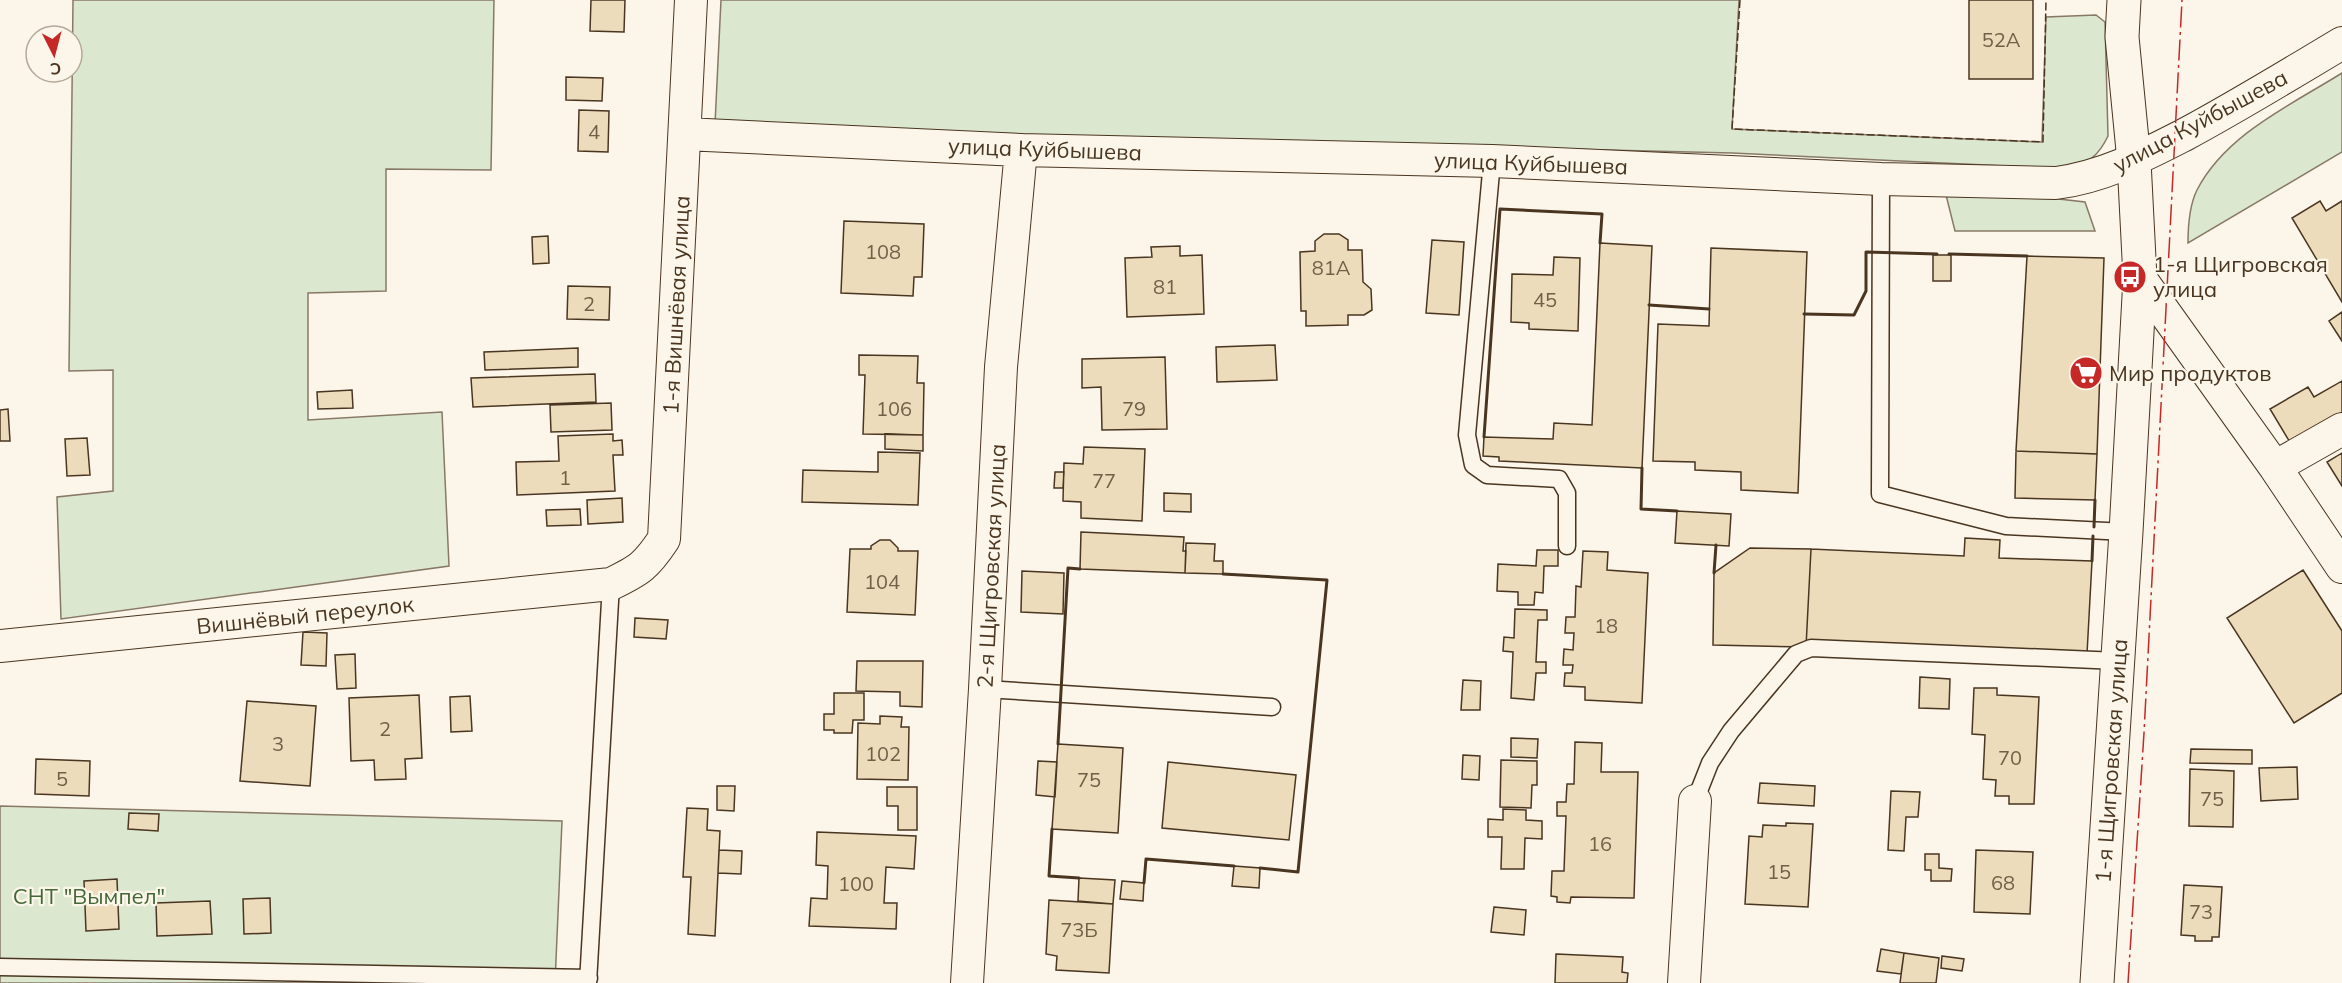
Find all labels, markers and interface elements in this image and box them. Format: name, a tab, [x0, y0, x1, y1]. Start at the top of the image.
north arrow	[24, 24, 84, 84]
house number: 52А	[1982, 27, 2021, 52]
text: С	[49, 58, 62, 79]
street label: улица Куйбышева	[2108, 63, 2292, 179]
house number: 4	[588, 119, 600, 144]
street label: улица Куйбышева	[948, 132, 1142, 166]
street label: улица Куйбышева	[1434, 146, 1628, 180]
street label: 1-я Вишнёвая улица	[656, 195, 696, 415]
house number: 108	[865, 239, 901, 264]
place label: 1-я Щигровская улица	[2153, 250, 2328, 303]
house number: 81А	[1312, 255, 1351, 280]
bus stop icon: 1-я Щигровская улица	[2112, 259, 2148, 295]
house number: 81	[1153, 274, 1177, 299]
house number: 45	[1533, 287, 1557, 312]
house number: 2	[583, 291, 595, 316]
supermarket icon: Мир продуктов	[2068, 355, 2104, 391]
place label: Мир продуктов	[2109, 359, 2272, 387]
house number: 106	[876, 396, 912, 421]
house number: 79	[1122, 396, 1146, 421]
street label: 2-я Щигровская улица	[971, 443, 1011, 689]
house number: 1	[559, 465, 571, 490]
house number: 77	[1092, 468, 1116, 493]
house number: 104	[864, 569, 900, 594]
street label: Вишнёвый переулок	[195, 590, 415, 640]
house number: 18	[1594, 613, 1618, 638]
street label: 1-я Щигровская улица	[2088, 638, 2134, 884]
house number: 2	[379, 716, 391, 741]
house number: 3	[272, 731, 284, 756]
house number: 102	[865, 741, 901, 766]
house number: 70	[1998, 745, 2022, 770]
house number: 5	[56, 766, 68, 791]
house number: 75	[1077, 767, 1101, 792]
house number: 75	[2200, 786, 2224, 811]
house number: 16	[1588, 831, 1612, 856]
house number: 15	[1767, 859, 1791, 884]
house number: 68	[1991, 870, 2015, 895]
house number: 100	[838, 871, 874, 896]
park label: СНТ "Вымпел"	[13, 882, 165, 910]
house number: 73	[2189, 899, 2213, 924]
house number: 73Б	[1060, 917, 1098, 942]

